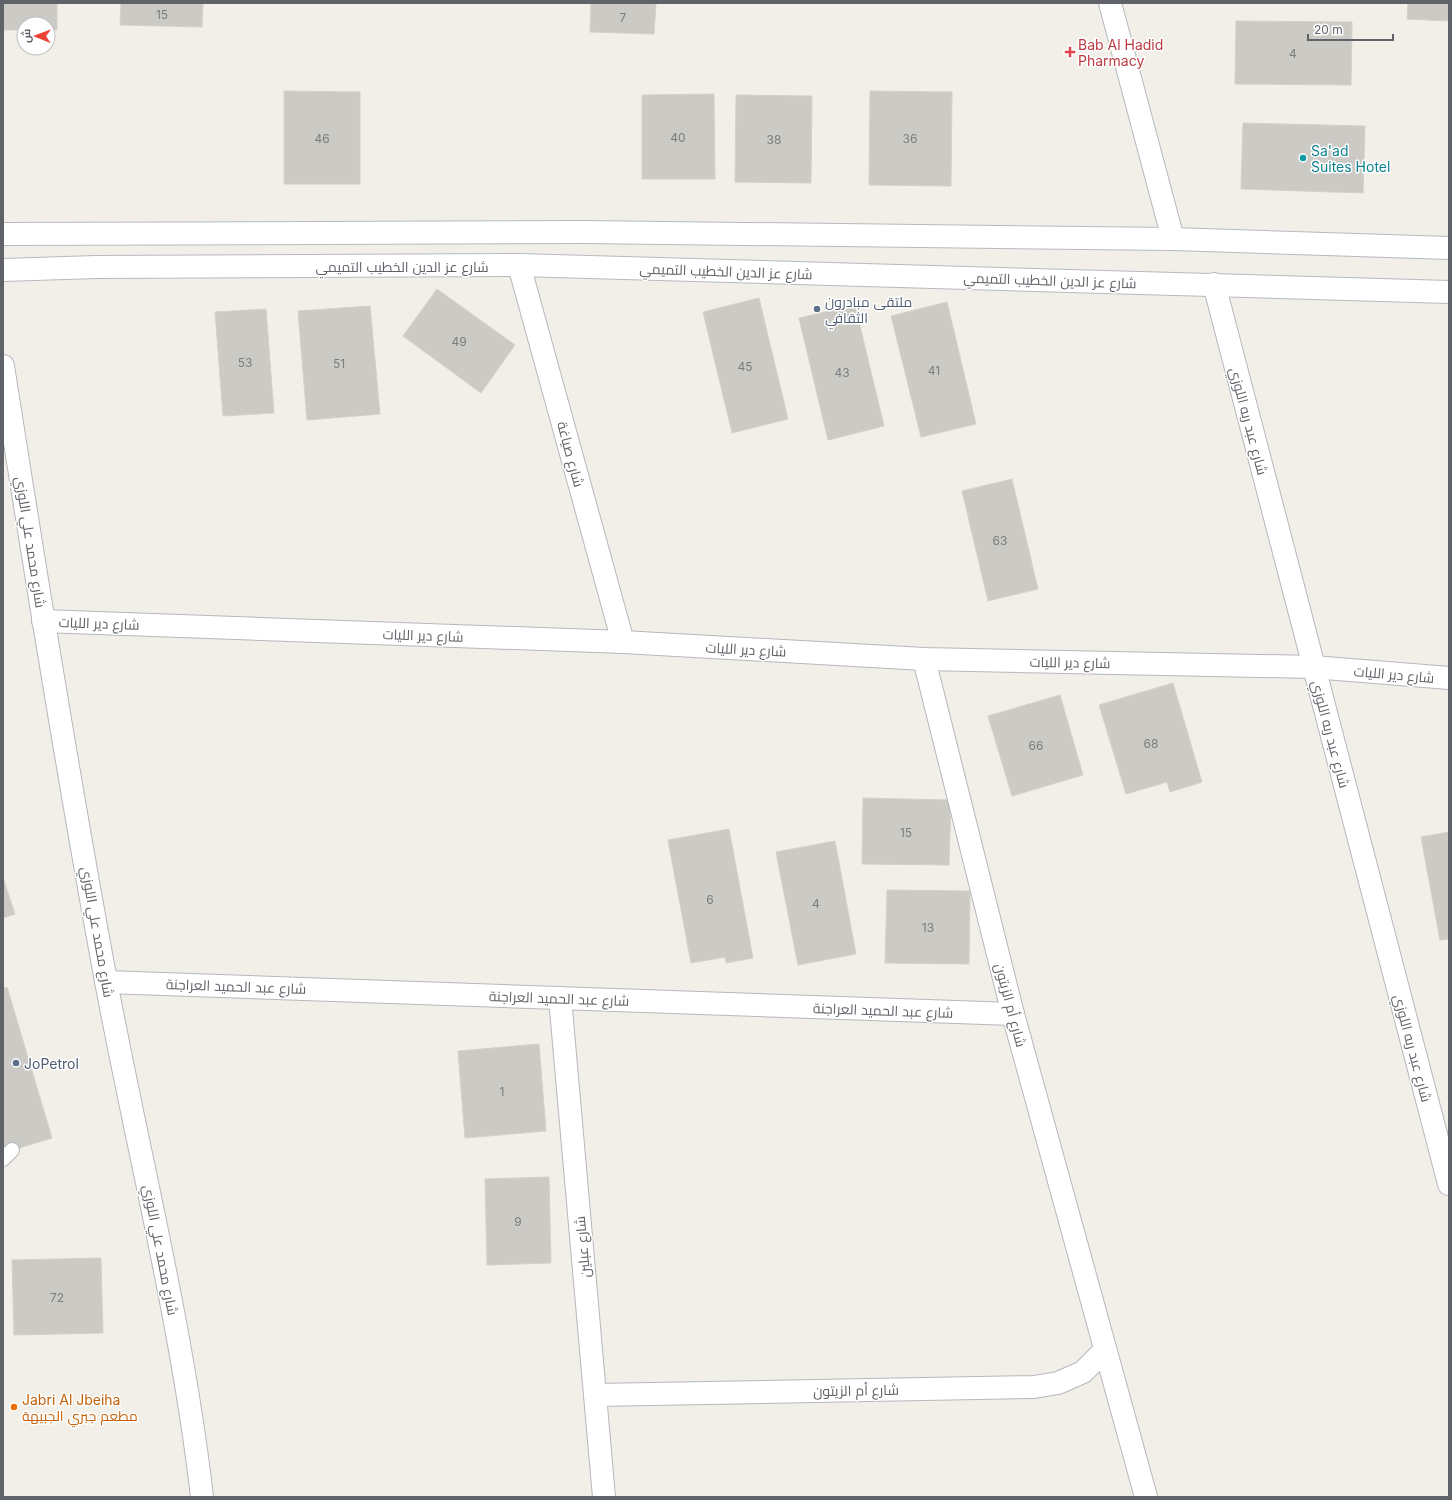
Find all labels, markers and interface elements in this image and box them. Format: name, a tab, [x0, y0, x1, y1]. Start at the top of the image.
house number: 15	[156, 7, 168, 22]
house number: 7	[620, 10, 627, 25]
north arrow	[16, 16, 56, 56]
scale bar	[1308, 16, 1393, 42]
text: 20 m	[1314, 22, 1343, 37]
text: ش	[19, 29, 33, 43]
place label: Bab Al Hadid Pharmacy	[1078, 36, 1163, 69]
house number: 4	[1289, 46, 1297, 61]
marker: Bab Al Hadid Pharmacy	[1065, 47, 1075, 57]
house number: 40	[670, 130, 686, 145]
house number: 46	[314, 131, 330, 146]
house number: 36	[903, 131, 917, 146]
house number: 38	[767, 132, 781, 147]
place label: Sa'ad Suites Hotel	[1311, 142, 1390, 175]
marker: Sa'ad Suites Hotel	[1298, 153, 1308, 163]
street label: شارع عز الدين الخطيب التميمي	[315, 258, 489, 279]
street label: شارع عز الدين الخطيب التميمي	[639, 259, 813, 287]
street label: شارع عز الدين الخطيب التميمي	[963, 268, 1137, 296]
place label: ملتقى مبادرون الثقافي	[825, 293, 912, 330]
marker: ملتقى مبادرون الثقافي	[812, 304, 822, 314]
house number: 49	[451, 334, 467, 349]
house number: 53	[238, 355, 252, 370]
house number: 51	[333, 356, 345, 371]
house number: 45	[737, 359, 753, 374]
house number: 41	[928, 363, 940, 378]
house number: 43	[834, 365, 850, 380]
street label: شارع عبد ربه اللوزي	[1223, 365, 1272, 478]
street label: شارع صياغة	[553, 419, 588, 489]
street label: شارع محمد علي اللوزي	[8, 475, 50, 609]
house number: 63	[993, 533, 1007, 548]
street label: شارع دير الليات	[58, 613, 140, 634]
street label: شارع دير الليات	[382, 625, 464, 646]
street label: شارع دير الليات	[705, 638, 787, 661]
street label: شارع دير الليات	[1029, 653, 1111, 672]
street label: شارع دير الليات	[1353, 662, 1435, 687]
street label: شارع عبد ربه اللوزي	[1305, 678, 1354, 791]
house number: 68	[1144, 736, 1158, 751]
house number: 66	[1029, 738, 1043, 753]
house number: 15	[900, 825, 912, 840]
street label: شارع محمد علي اللوزي	[74, 865, 118, 999]
house number: 6	[706, 892, 714, 907]
house number: 4	[812, 896, 820, 911]
house number: 13	[922, 920, 934, 935]
street label: شارع أم الزيتون	[990, 961, 1030, 1049]
street label: شارع عبد الحميد العراجنة	[166, 975, 306, 998]
street label: شارع عبد الحميد العراجنة	[489, 987, 629, 1010]
street label: شارع عبد ربه اللوزي	[1387, 992, 1436, 1105]
street label: شارع عبد الحميد العراجنة	[813, 999, 953, 1022]
place label: JoPetrol	[24, 1055, 79, 1072]
marker: JoPetrol	[11, 1058, 21, 1068]
house number: 1	[500, 1084, 504, 1099]
street label: شارع محمد علي اللوزي	[136, 1183, 182, 1317]
house number: 9	[514, 1214, 522, 1229]
street label: شارع عبلين	[571, 1215, 594, 1278]
house number: 72	[50, 1290, 64, 1305]
street label: شارع أم الزيتون	[813, 1381, 899, 1401]
place label: Jabri Al Jbeiha مطعم جبري الجبيهة	[22, 1391, 138, 1428]
marker: Jabri Al Jbeiha مطعم جبري الجبيهة	[9, 1402, 19, 1412]

